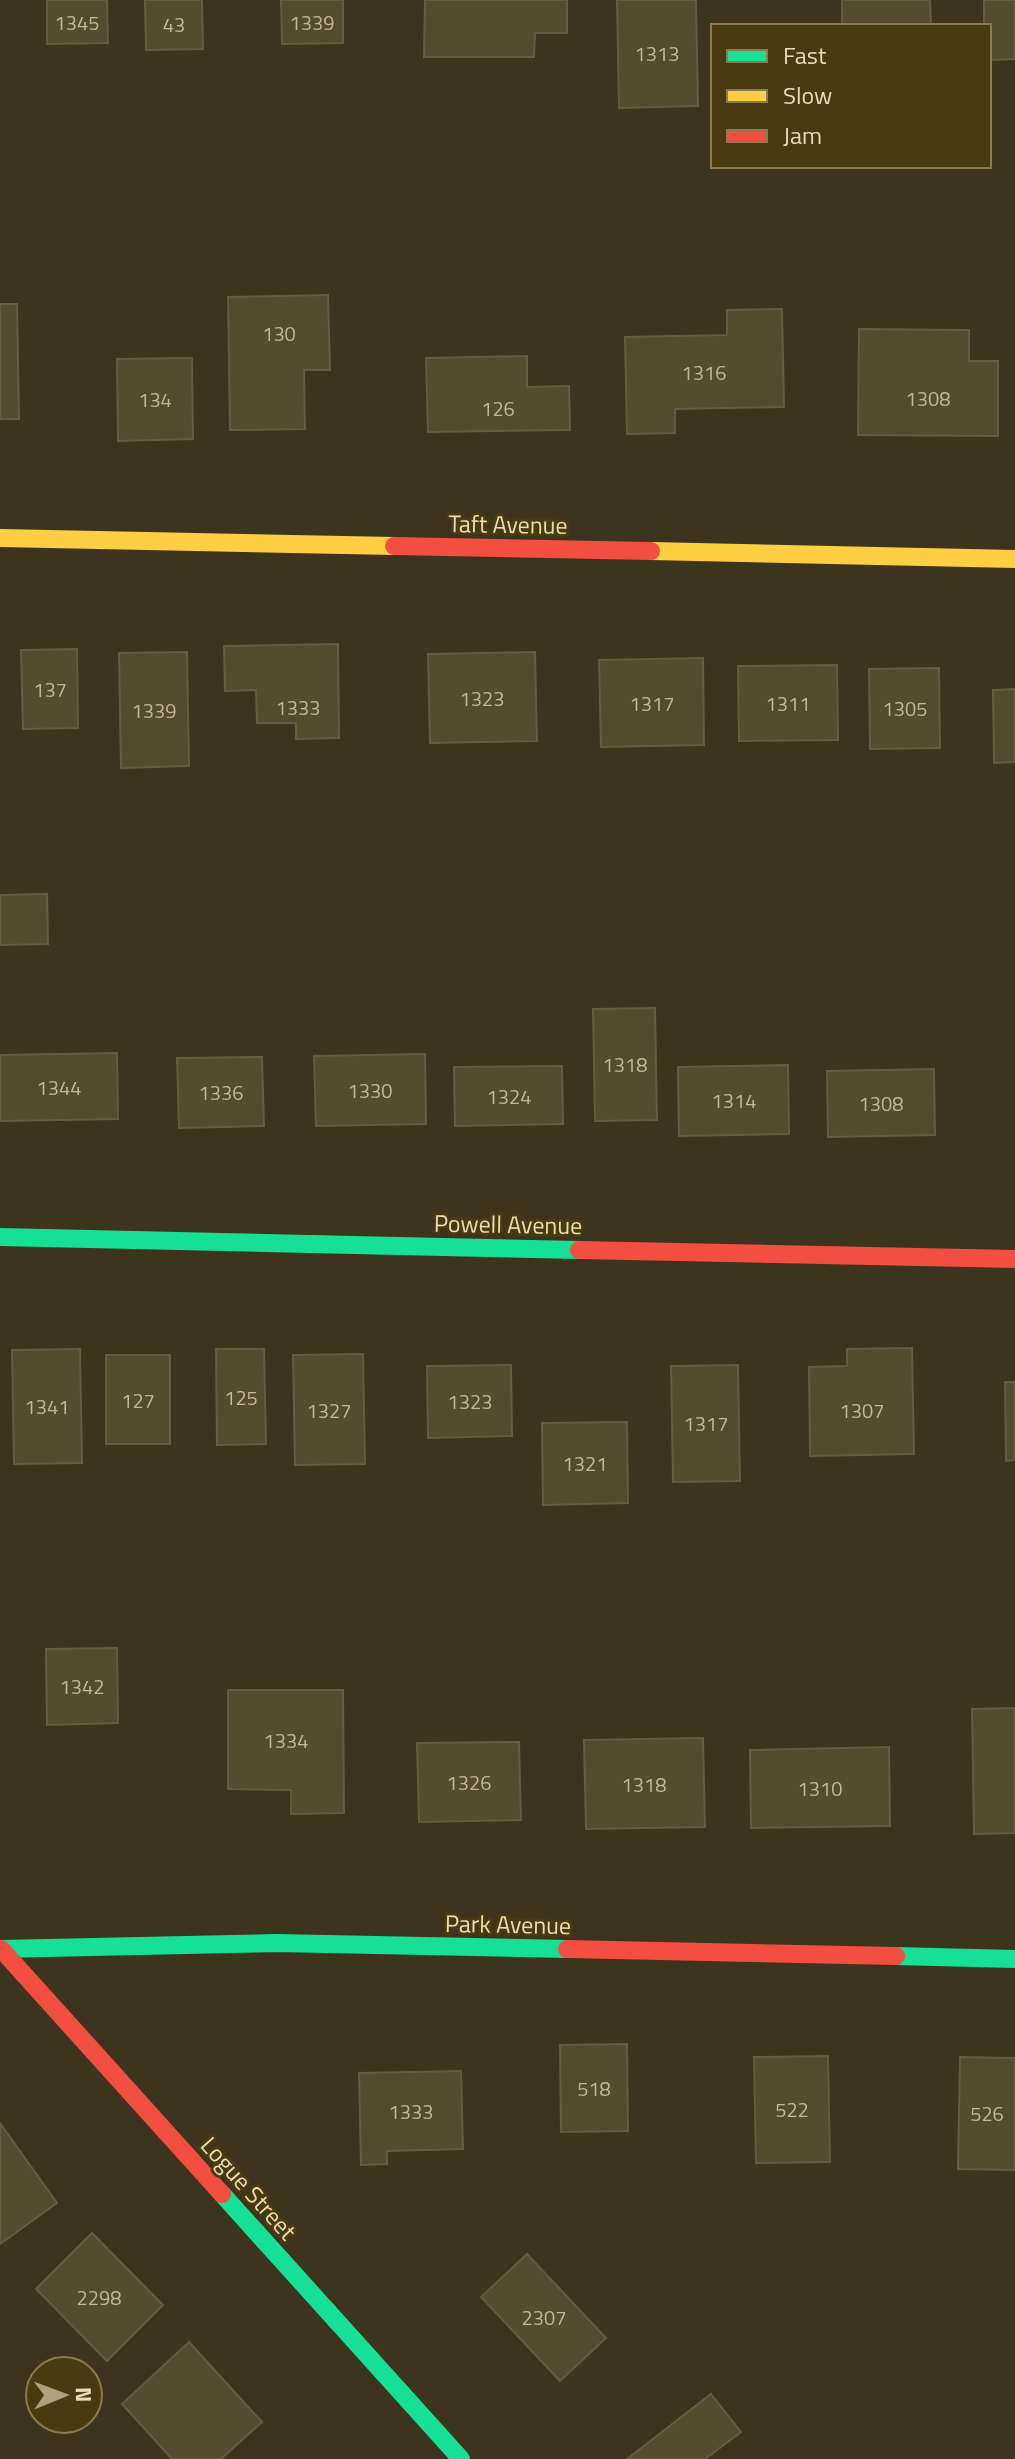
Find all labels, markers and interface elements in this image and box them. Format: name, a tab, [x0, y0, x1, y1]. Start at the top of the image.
house number: 1345	[55, 7, 99, 38]
house number: 1339	[290, 7, 334, 38]
house number: 43	[163, 9, 185, 40]
legend	[711, 24, 991, 168]
text: Fast	[783, 37, 827, 73]
house number: 1313	[635, 38, 679, 69]
text: Slow	[783, 77, 832, 113]
text: Jam	[783, 117, 822, 153]
house number: 130	[262, 318, 296, 349]
house number: 1316	[682, 357, 726, 388]
house number: 1308	[906, 383, 950, 414]
house number: 134	[138, 384, 172, 415]
house number: 126	[481, 393, 515, 424]
street label: Taft Avenue	[448, 505, 568, 543]
house number: 137	[33, 674, 67, 705]
house number: 1323	[460, 683, 504, 714]
house number: 1317	[630, 688, 674, 719]
house number: 1311	[766, 688, 810, 719]
house number: 1333	[276, 692, 320, 723]
house number: 1305	[883, 693, 927, 724]
house number: 1339	[132, 695, 176, 726]
house number: 1318	[603, 1049, 647, 1080]
house number: 1344	[37, 1072, 81, 1103]
house number: 1330	[348, 1075, 392, 1106]
house number: 1336	[199, 1077, 243, 1108]
house number: 1324	[487, 1081, 531, 1112]
house number: 1314	[712, 1085, 756, 1116]
house number: 1308	[859, 1088, 903, 1119]
street label: Powell Avenue	[433, 1205, 583, 1243]
house number: 125	[224, 1382, 258, 1413]
house number: 127	[121, 1385, 155, 1416]
house number: 1323	[448, 1386, 492, 1417]
house number: 1341	[25, 1391, 69, 1422]
house number: 1327	[307, 1395, 351, 1426]
house number: 1307	[840, 1395, 884, 1426]
house number: 1317	[684, 1408, 728, 1439]
house number: 1321	[563, 1448, 607, 1479]
house number: 1342	[60, 1671, 104, 1702]
house number: 1334	[264, 1725, 308, 1756]
house number: 1326	[447, 1767, 491, 1798]
house number: 1318	[622, 1769, 666, 1800]
house number: 1310	[798, 1773, 842, 1804]
street label: Park Avenue	[445, 1905, 571, 1943]
house number: 518	[577, 2073, 611, 2104]
house number: 522	[775, 2094, 809, 2125]
house number: 1333	[389, 2096, 433, 2127]
house number: 526	[970, 2098, 1004, 2129]
street label: Logue Street	[193, 2128, 306, 2248]
house number: 2298	[77, 2282, 121, 2313]
house number: 2307	[522, 2302, 566, 2333]
north arrow	[24, 2355, 104, 2435]
text: N	[67, 2387, 101, 2403]

